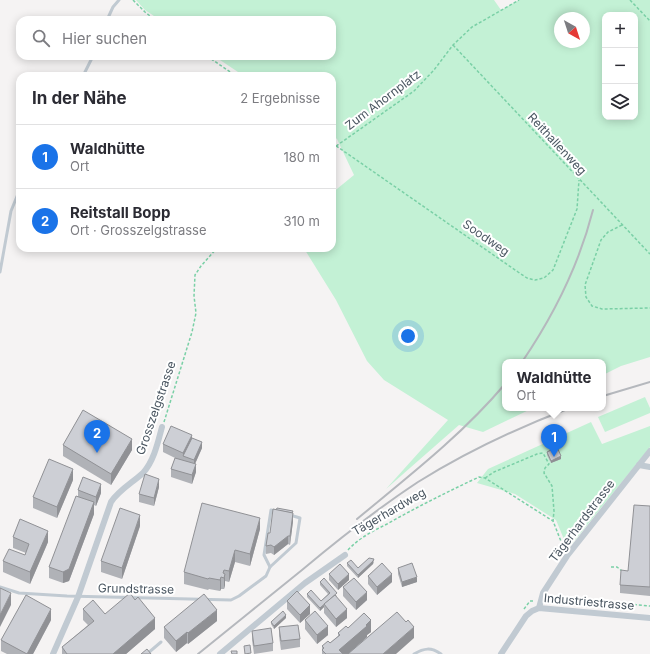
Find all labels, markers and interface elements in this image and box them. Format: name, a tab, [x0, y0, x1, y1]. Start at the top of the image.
north arrow	[554, 12, 590, 48]
map controls	[602, 12, 638, 120]
button: +	[602, 12, 638, 48]
search box	[16, 16, 336, 60]
icon: search	[30, 27, 52, 49]
text: Hier suchen	[62, 29, 147, 48]
button: −	[602, 48, 638, 84]
street label: Zum Ahornplatz	[342, 66, 423, 133]
button: layers	[602, 84, 638, 120]
text: In der Nähe	[32, 88, 127, 108]
text: 2 Ergebnisse	[240, 90, 320, 106]
street label: Reithallenweg	[525, 110, 590, 178]
text: Waldhütte	[70, 139, 145, 158]
text: 1	[42, 149, 48, 165]
text: 180 m	[283, 149, 320, 165]
text: Ort	[70, 158, 89, 174]
text: Reitstall Bopp	[70, 203, 170, 222]
text: 2	[41, 213, 49, 229]
text: 310 m	[283, 213, 320, 229]
street label: Soodweg	[460, 216, 512, 259]
text: Ort · Grosszelgstrasse	[70, 222, 207, 238]
your location	[398, 326, 418, 346]
street label: Grosszelgstrasse	[132, 359, 179, 457]
popup	[502, 359, 606, 411]
text: Waldhütte	[517, 368, 591, 387]
text: Ort	[517, 387, 536, 403]
pin: 2	[84, 420, 110, 453]
pin: 1	[541, 424, 567, 457]
street label: Tägerhardstrasse	[546, 476, 618, 565]
street label: Tägerhardweg	[349, 484, 428, 539]
street label: Grundstrasse	[98, 580, 174, 597]
street label: Industriestrasse	[543, 590, 635, 613]

